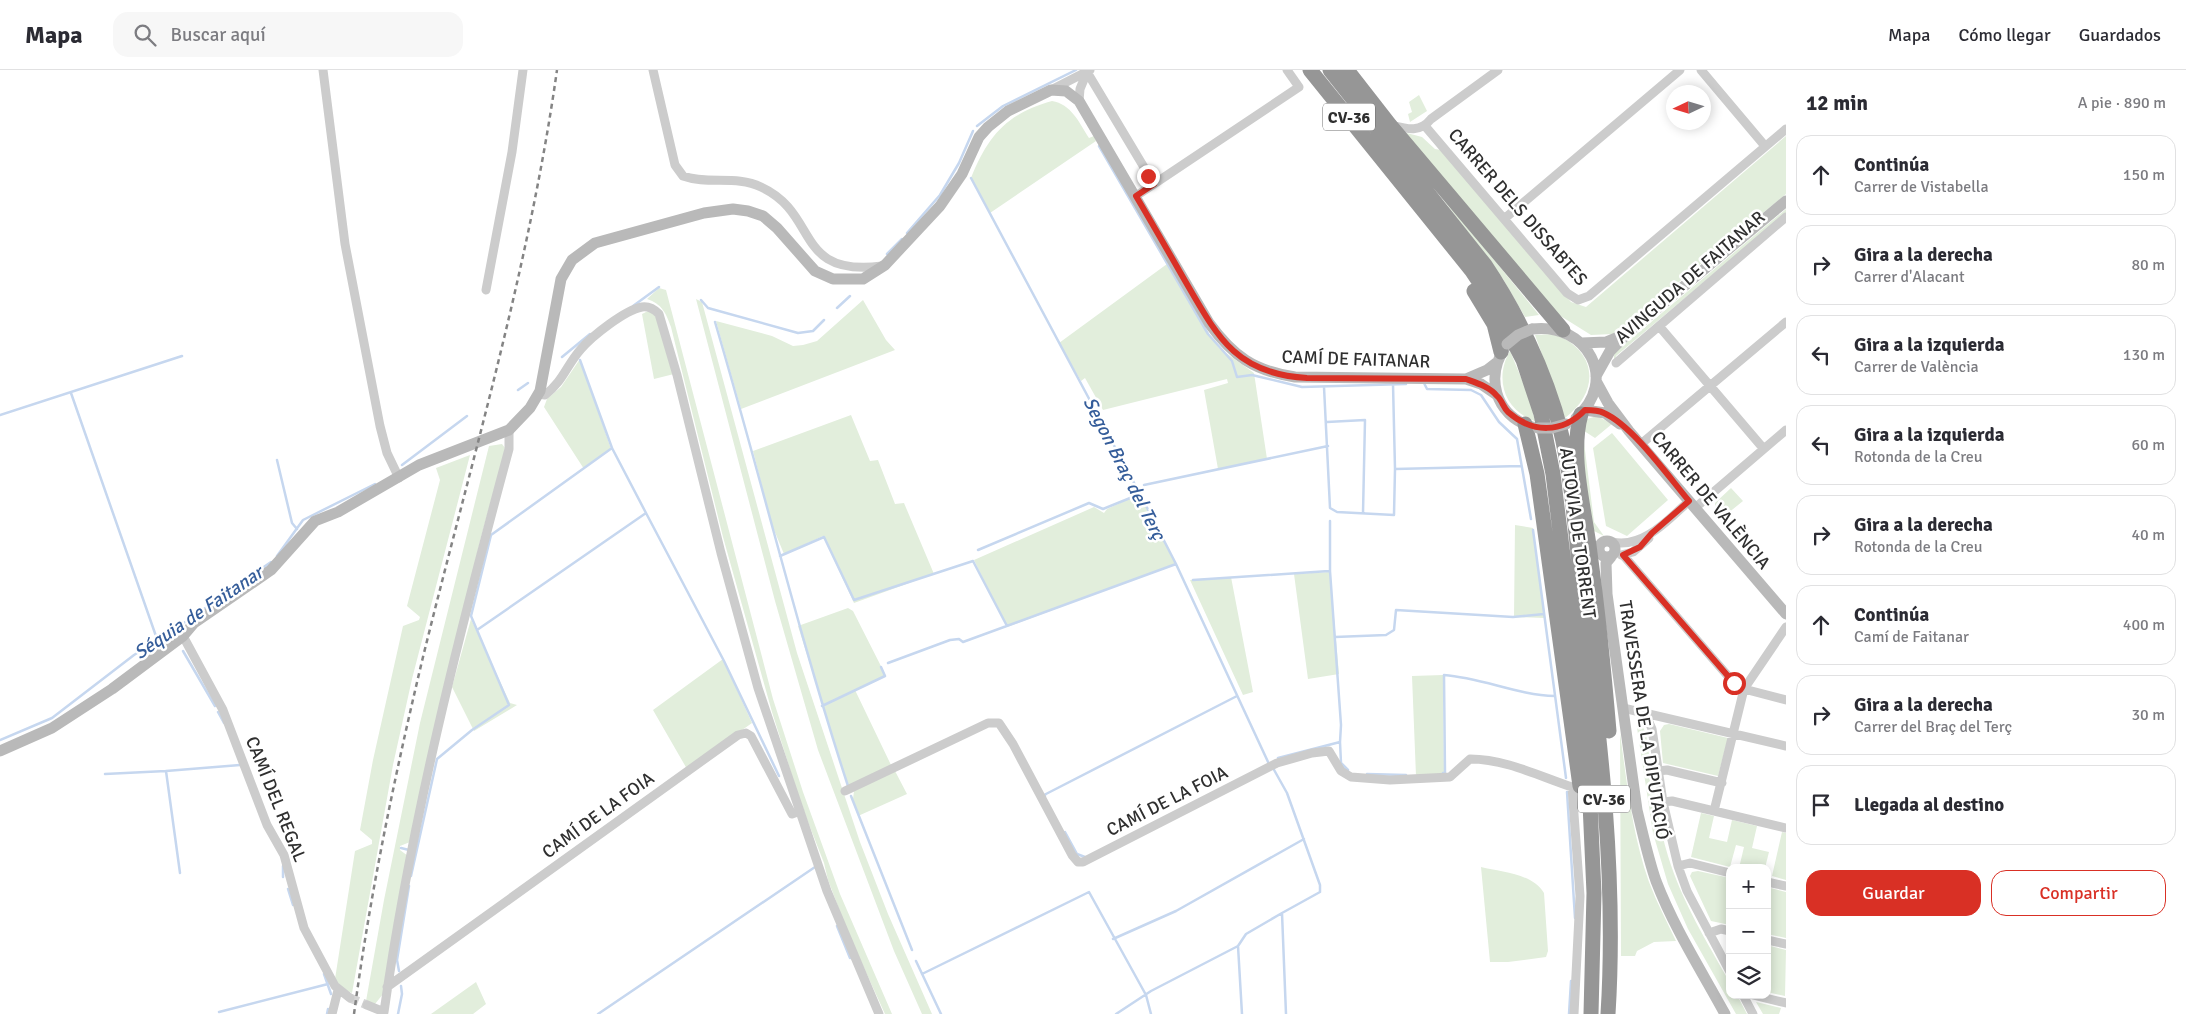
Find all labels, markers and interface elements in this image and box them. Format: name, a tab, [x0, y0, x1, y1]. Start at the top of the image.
search box	[113, 12, 463, 57]
text: Mapa	[25, 20, 83, 50]
icon: search	[131, 21, 159, 49]
text: Buscar aquí	[171, 23, 266, 47]
text: Mapa	[1888, 24, 1930, 46]
text: Cómo llegar	[1958, 24, 2051, 46]
text: Guardados	[2079, 24, 2161, 46]
north arrow	[1666, 85, 1711, 130]
text: 12 min	[1806, 90, 1868, 116]
text: A pie · 890 m	[2078, 93, 2166, 113]
road number: CV-36	[1323, 104, 1375, 131]
street label: CARRER DELS DISSABTES	[1444, 124, 1592, 290]
text: Continúa	[1854, 153, 1929, 177]
icon: ahead	[1807, 161, 1835, 189]
route end	[1137, 165, 1160, 188]
text: 150 m	[2123, 165, 2165, 185]
text: Carrer de Vistabella	[1854, 177, 1989, 197]
street label: AVINGUDA DE FAITANAR	[1611, 206, 1769, 348]
text: Gira a la derecha	[1854, 243, 1993, 267]
icon: right	[1807, 251, 1835, 279]
text: 80 m	[2131, 255, 2165, 275]
text: Carrer d'Alacant	[1854, 267, 1965, 287]
text: Gira a la izquierda	[1854, 333, 2004, 357]
icon: left	[1807, 341, 1835, 369]
street label: CAMÍ DE FAITANAR	[1281, 345, 1431, 373]
text: 130 m	[2123, 345, 2165, 365]
text: Carrer de València	[1854, 357, 1979, 377]
water label: Segon Braç del Terç	[1078, 393, 1171, 546]
text: Gira a la izquierda	[1854, 423, 2004, 447]
street label: CARRER DE VALÈNCIA	[1647, 426, 1775, 574]
icon: left	[1807, 431, 1835, 459]
text: 60 m	[2131, 435, 2165, 455]
street label: AUTOVIA DE TORRENT	[1555, 446, 1601, 620]
text: Rotonda de la Creu	[1854, 447, 1983, 467]
text: Gira a la derecha	[1854, 513, 1993, 537]
icon: right	[1807, 521, 1835, 549]
text: 40 m	[2131, 525, 2165, 545]
text: Rotonda de la Creu	[1854, 537, 1983, 557]
water label: Séquia de Faitanar	[129, 559, 270, 665]
street label: TRAVESSERA DE LA DIPUTACIÓ	[1614, 599, 1674, 841]
text: Continúa	[1854, 603, 1929, 627]
icon: ahead	[1807, 611, 1835, 639]
text: 400 m	[2123, 615, 2165, 635]
text: Camí de Faitanar	[1854, 627, 1969, 647]
route start	[1723, 672, 1746, 695]
text: Gira a la derecha	[1854, 693, 1993, 717]
icon: right	[1807, 701, 1835, 729]
text: 30 m	[2131, 705, 2165, 725]
text: Carrer del Braç del Terç	[1854, 717, 2012, 737]
street label: CAMÍ DEL REGAL	[241, 733, 311, 865]
street label: CAMÍ DE LA FOIA	[1103, 761, 1231, 841]
street label: CAMÍ DE LA FOIA	[538, 767, 658, 863]
road number: CV-36	[1578, 786, 1630, 812]
icon: arrive	[1807, 791, 1835, 819]
text: Llegada al destino	[1854, 793, 2004, 817]
map controls	[1726, 864, 1771, 999]
button: +	[1726, 864, 1771, 909]
button: Guardar	[1806, 870, 1981, 916]
button: Compartir	[1991, 870, 2166, 916]
button: −	[1726, 909, 1771, 954]
button: layers	[1726, 954, 1771, 999]

